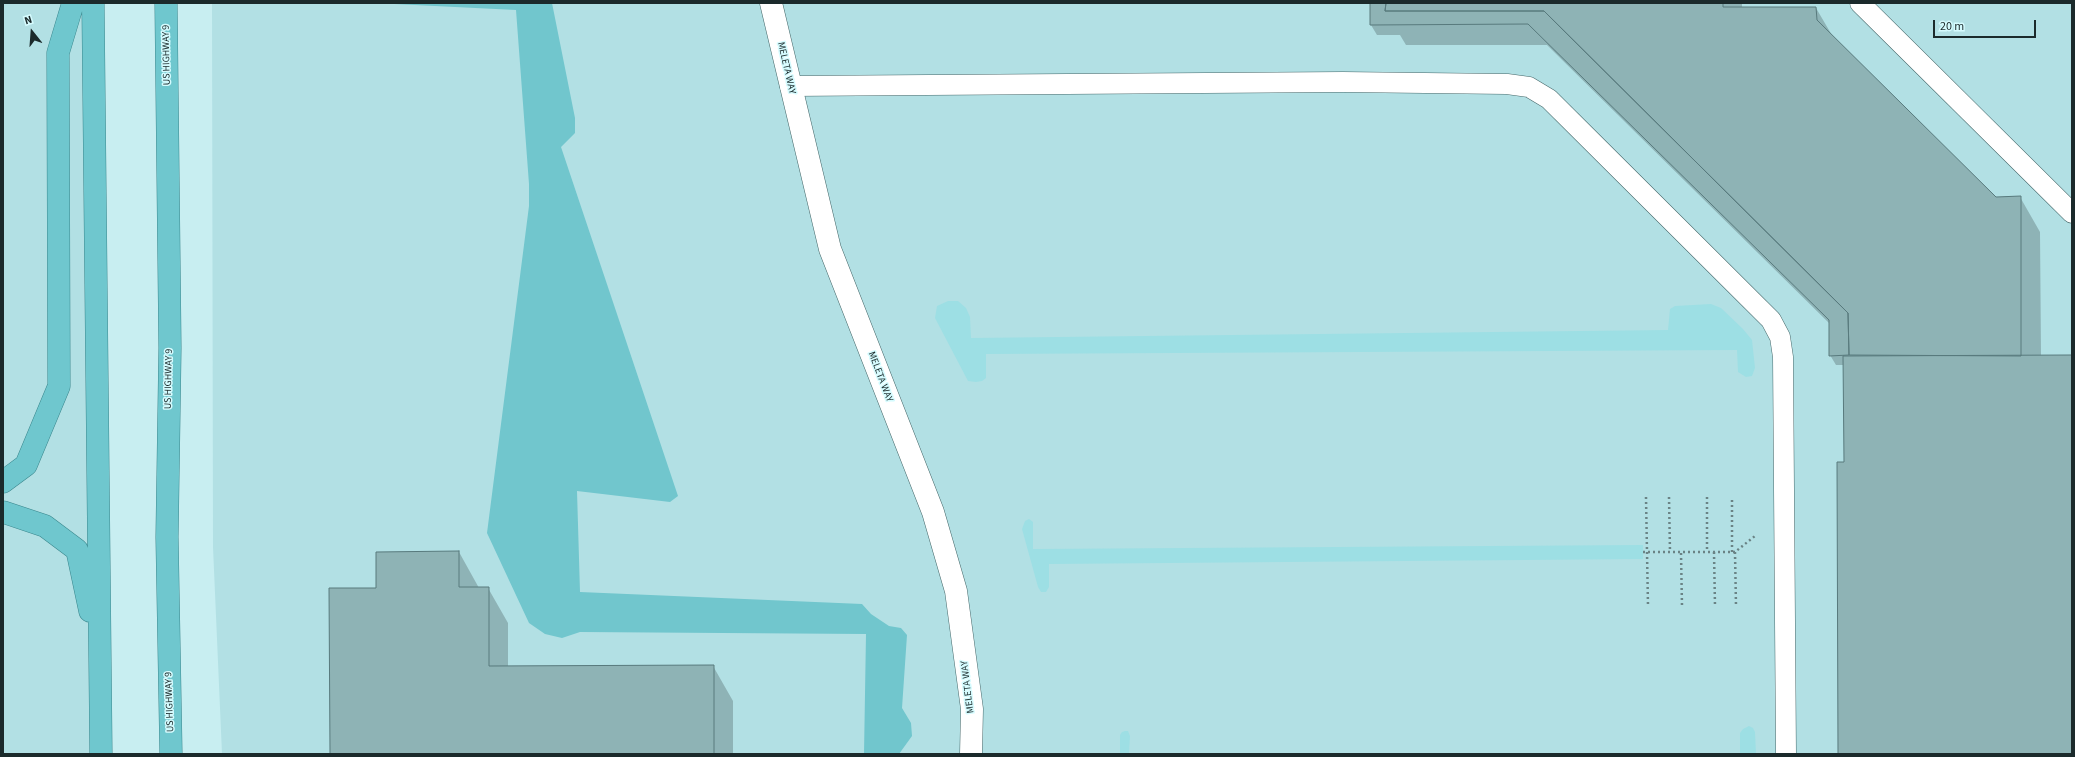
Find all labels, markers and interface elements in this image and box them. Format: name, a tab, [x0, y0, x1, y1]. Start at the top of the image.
north arrow	[12, 12, 52, 52]
text: N	[23, 12, 34, 28]
scale bar	[1935, 12, 2038, 38]
text: 20 m	[1940, 18, 1964, 35]
street label: US HIGHWAY 9	[160, 25, 174, 85]
street label: MELETA WAY	[774, 41, 798, 95]
street label: US HIGHWAY 9	[162, 349, 176, 409]
street label: MELETA WAY	[865, 350, 895, 404]
street label: MELETA WAY	[959, 660, 977, 714]
street label: US HIGHWAY 9	[163, 672, 177, 732]

